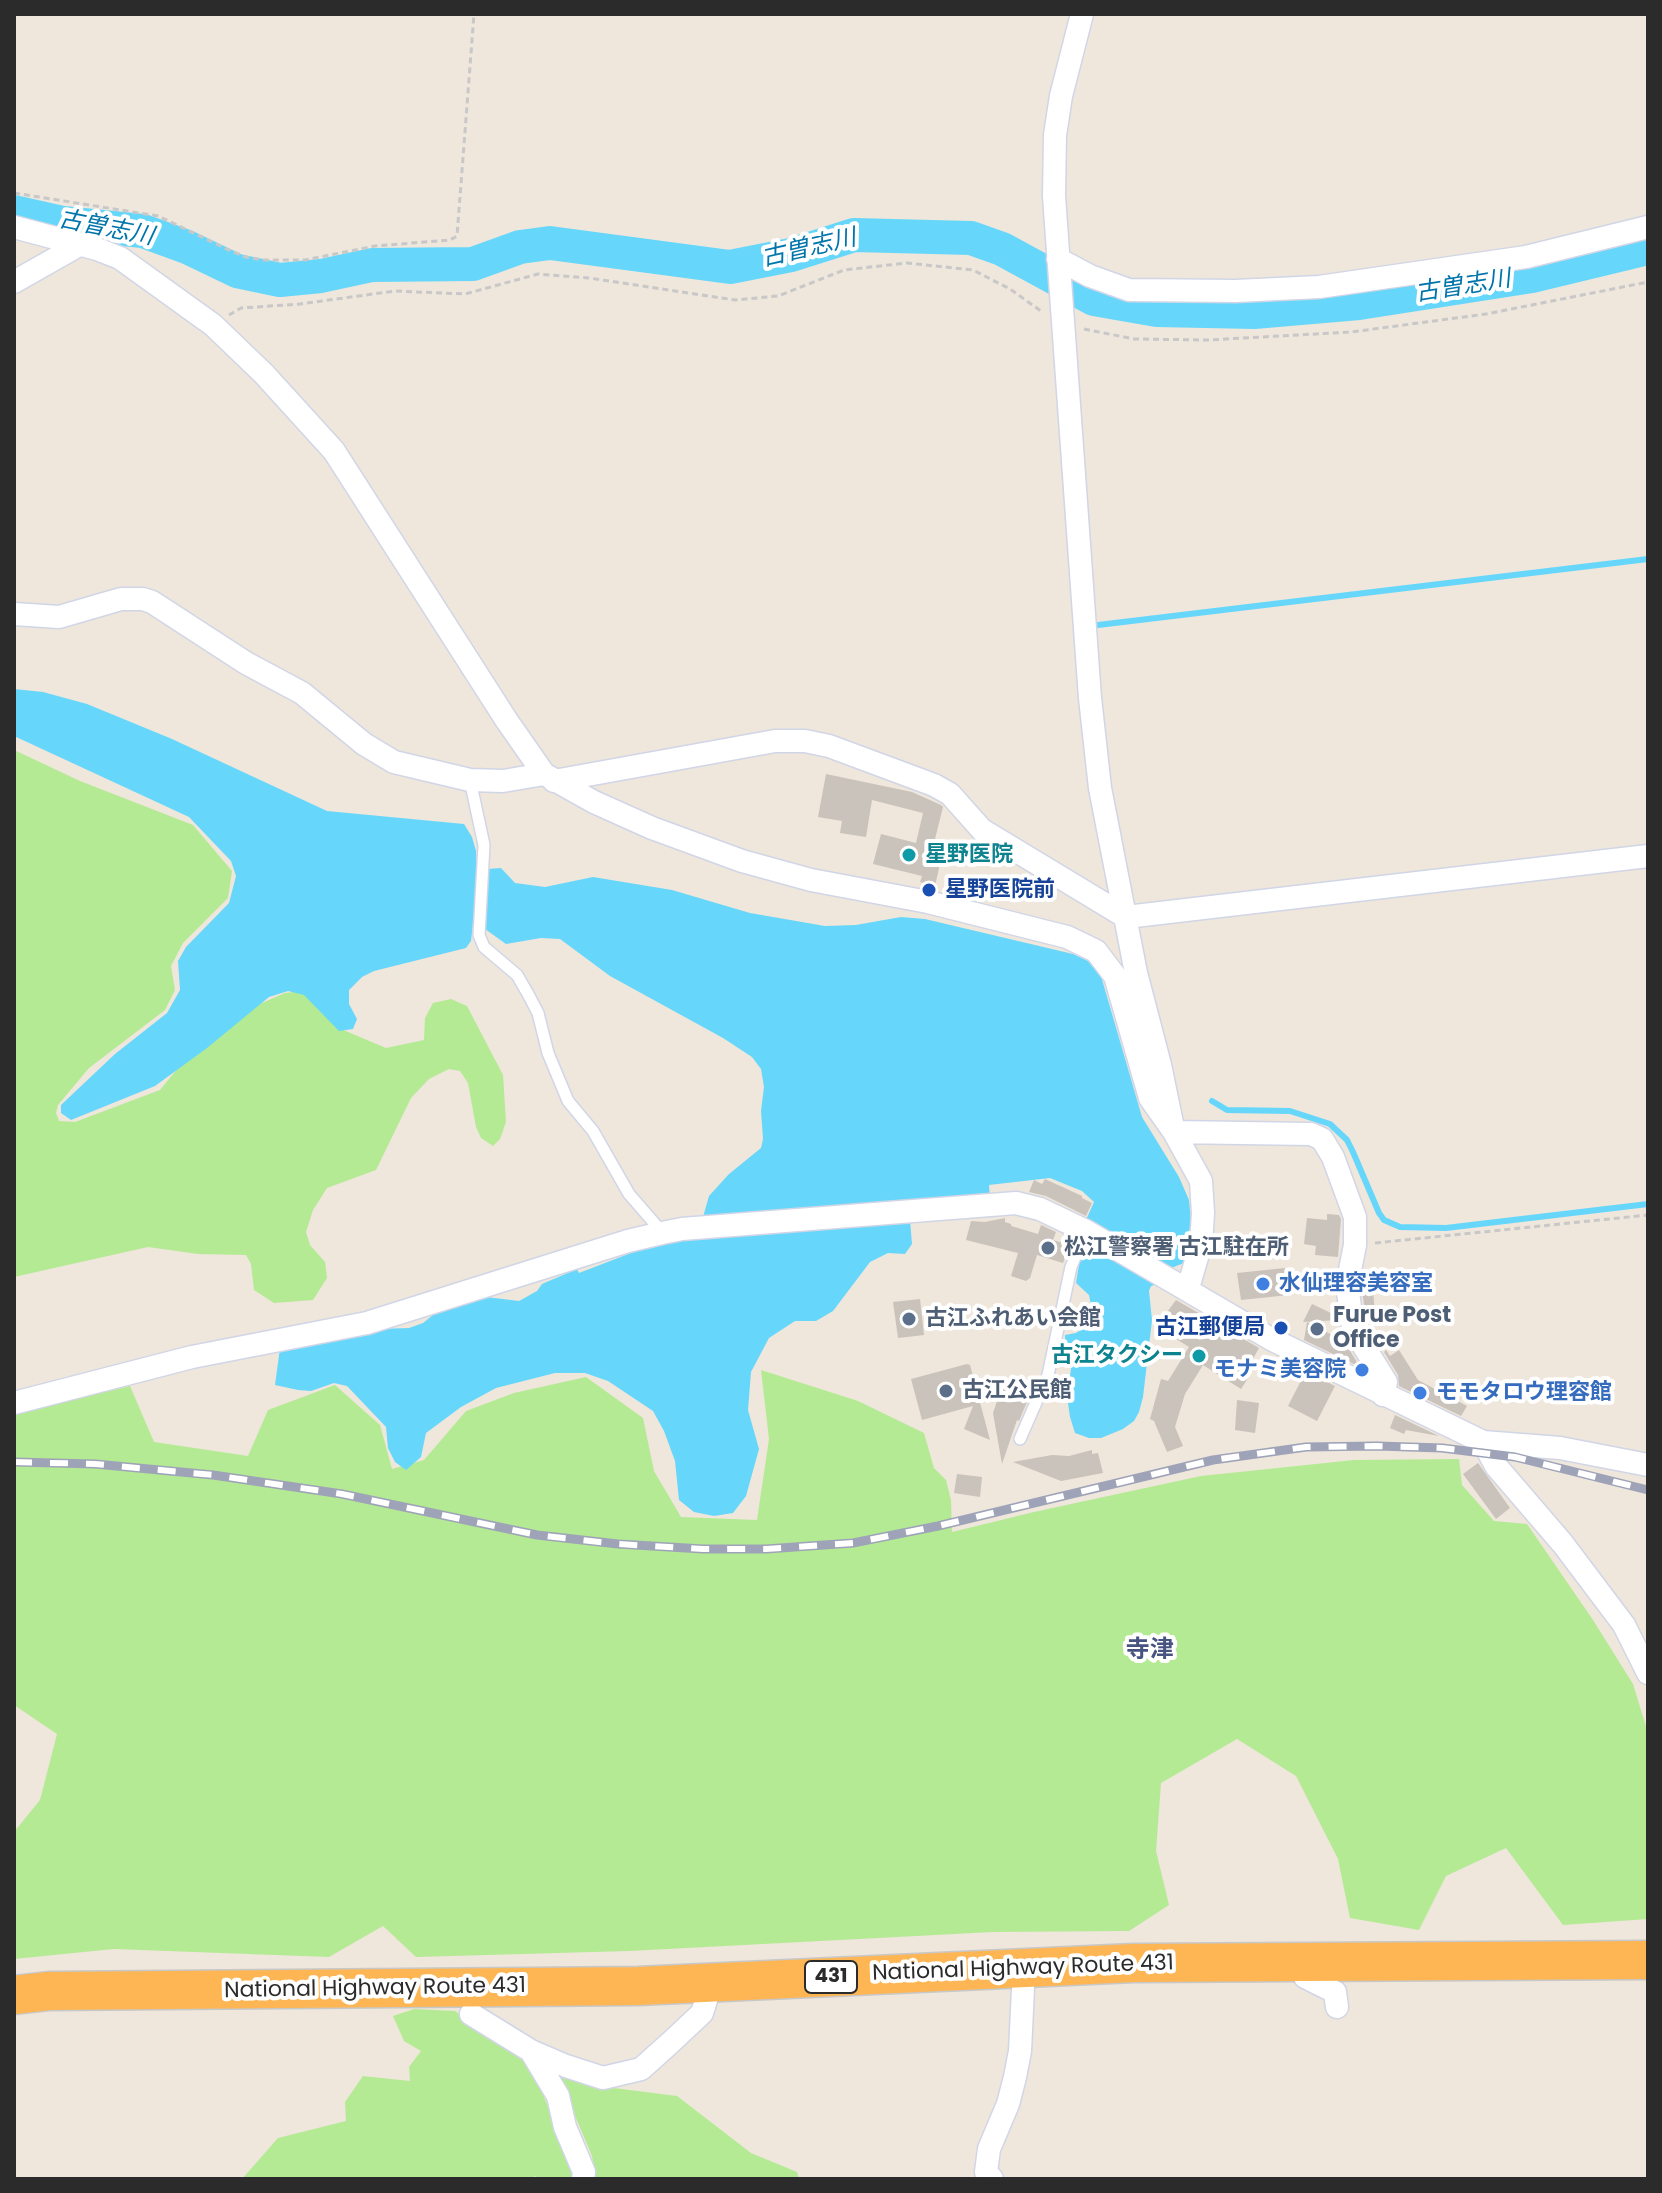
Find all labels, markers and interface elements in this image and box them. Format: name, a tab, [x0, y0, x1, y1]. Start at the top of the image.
water label: 古曽志川	[56, 206, 156, 252]
water label: 古曽志川	[759, 224, 859, 274]
water label: 古曽志川	[1413, 265, 1513, 309]
place label: 星野医院	[925, 842, 1013, 868]
marker: 星野医院	[900, 846, 918, 864]
place label: 星野医院前	[945, 877, 1055, 903]
marker: 星野医院前	[920, 881, 938, 899]
place label: 松江警察署 古江駐在所	[1064, 1235, 1289, 1261]
marker: 松江警察署 古江駐在所	[1039, 1239, 1057, 1257]
place label: 水仙理容美容室	[1279, 1271, 1433, 1297]
marker: 水仙理容美容室	[1254, 1275, 1272, 1293]
place label: Furue Post Office	[1333, 1303, 1451, 1354]
place label: 古江ふれあい会館	[925, 1306, 1101, 1332]
marker: 古江ふれあい会館	[900, 1310, 918, 1328]
place label: 古江郵便局	[1155, 1315, 1265, 1341]
marker: 古江郵便局	[1272, 1319, 1290, 1337]
marker: Furue Post Office	[1308, 1320, 1326, 1338]
place label: 古江タクシー	[1051, 1343, 1183, 1369]
marker: 古江タクシー	[1190, 1347, 1208, 1365]
place label: モナミ美容院	[1214, 1357, 1346, 1383]
marker: モナミ美容院	[1353, 1361, 1371, 1379]
place label: 古江公民館	[962, 1378, 1072, 1404]
place label: モモタロウ理容館	[1436, 1380, 1612, 1406]
marker: 古江公民館	[937, 1382, 955, 1400]
marker: モモタロウ理容館	[1411, 1384, 1429, 1402]
district label: 寺津	[1126, 1637, 1174, 1665]
street label: National Highway Route 431	[872, 1951, 1174, 1987]
road number: 431	[805, 1961, 857, 1993]
street label: National Highway Route 431	[224, 1973, 526, 2005]

